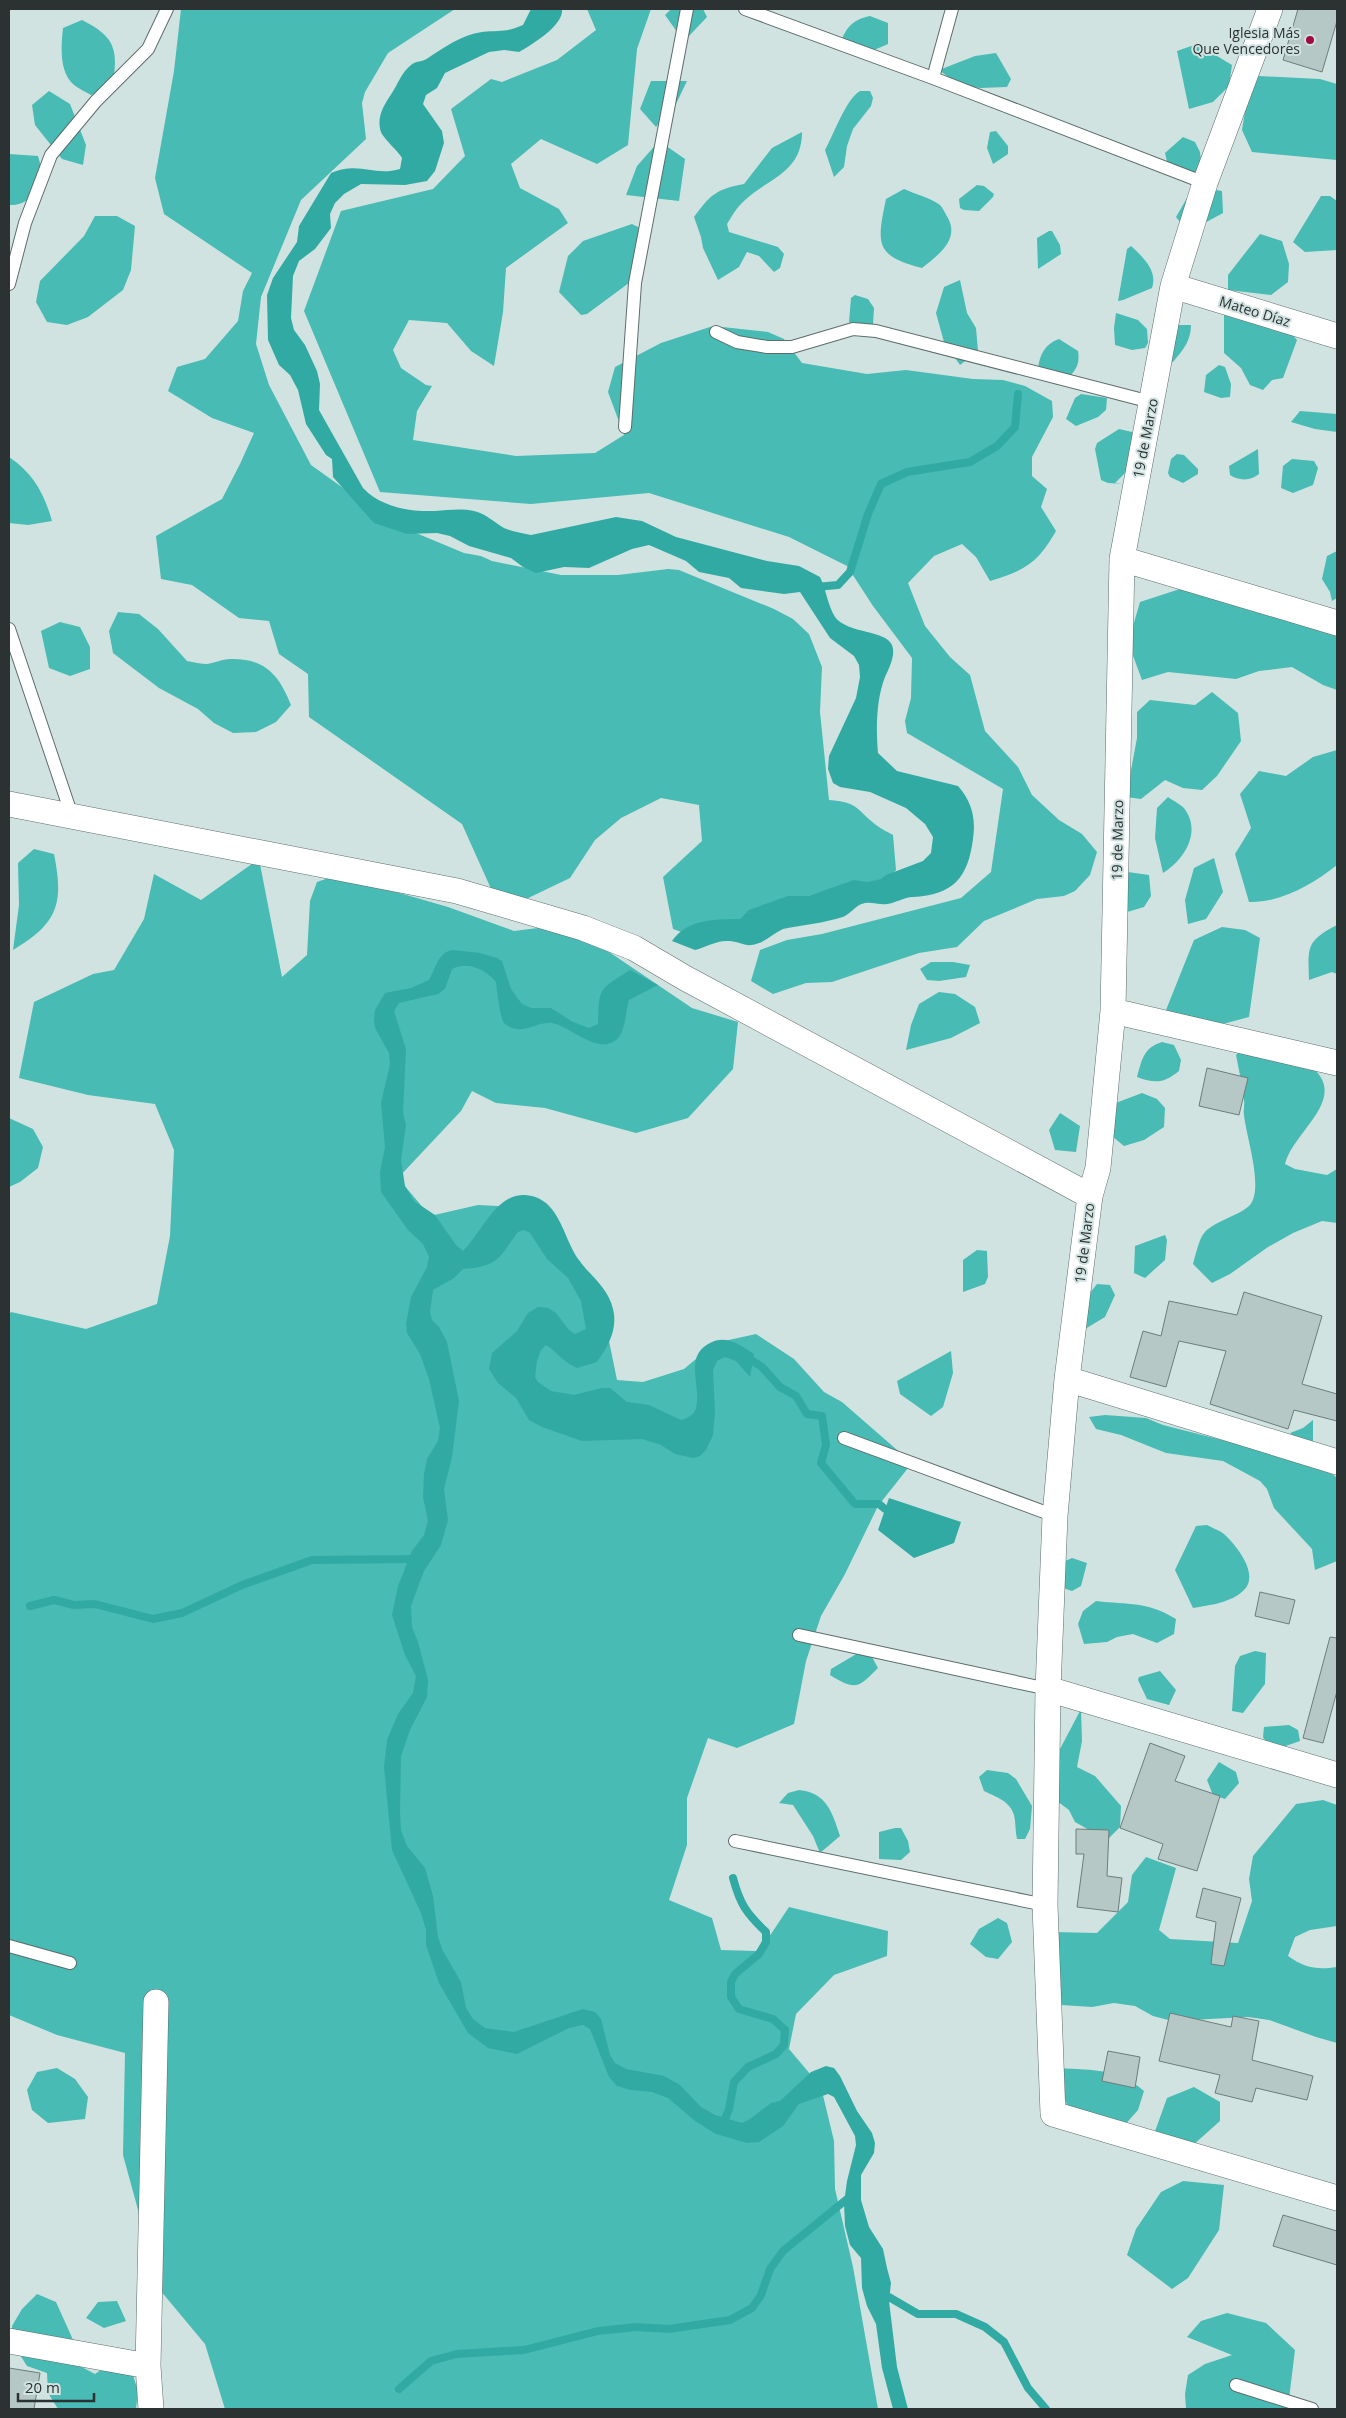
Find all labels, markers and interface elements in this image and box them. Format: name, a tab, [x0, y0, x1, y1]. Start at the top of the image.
place label: Iglesia Más Que Vencedores	[1192, 23, 1300, 58]
marker: Iglesia Más Que Vencedores	[1304, 34, 1316, 46]
street label: Mateo Díaz	[1217, 291, 1293, 331]
street label: 19 de Marzo	[1128, 397, 1162, 479]
street label: 19 de Marzo	[1107, 799, 1127, 881]
street label: 19 de Marzo	[1070, 1202, 1098, 1284]
scale bar	[18, 2370, 94, 2402]
text: 20 m	[25, 2377, 60, 2397]

